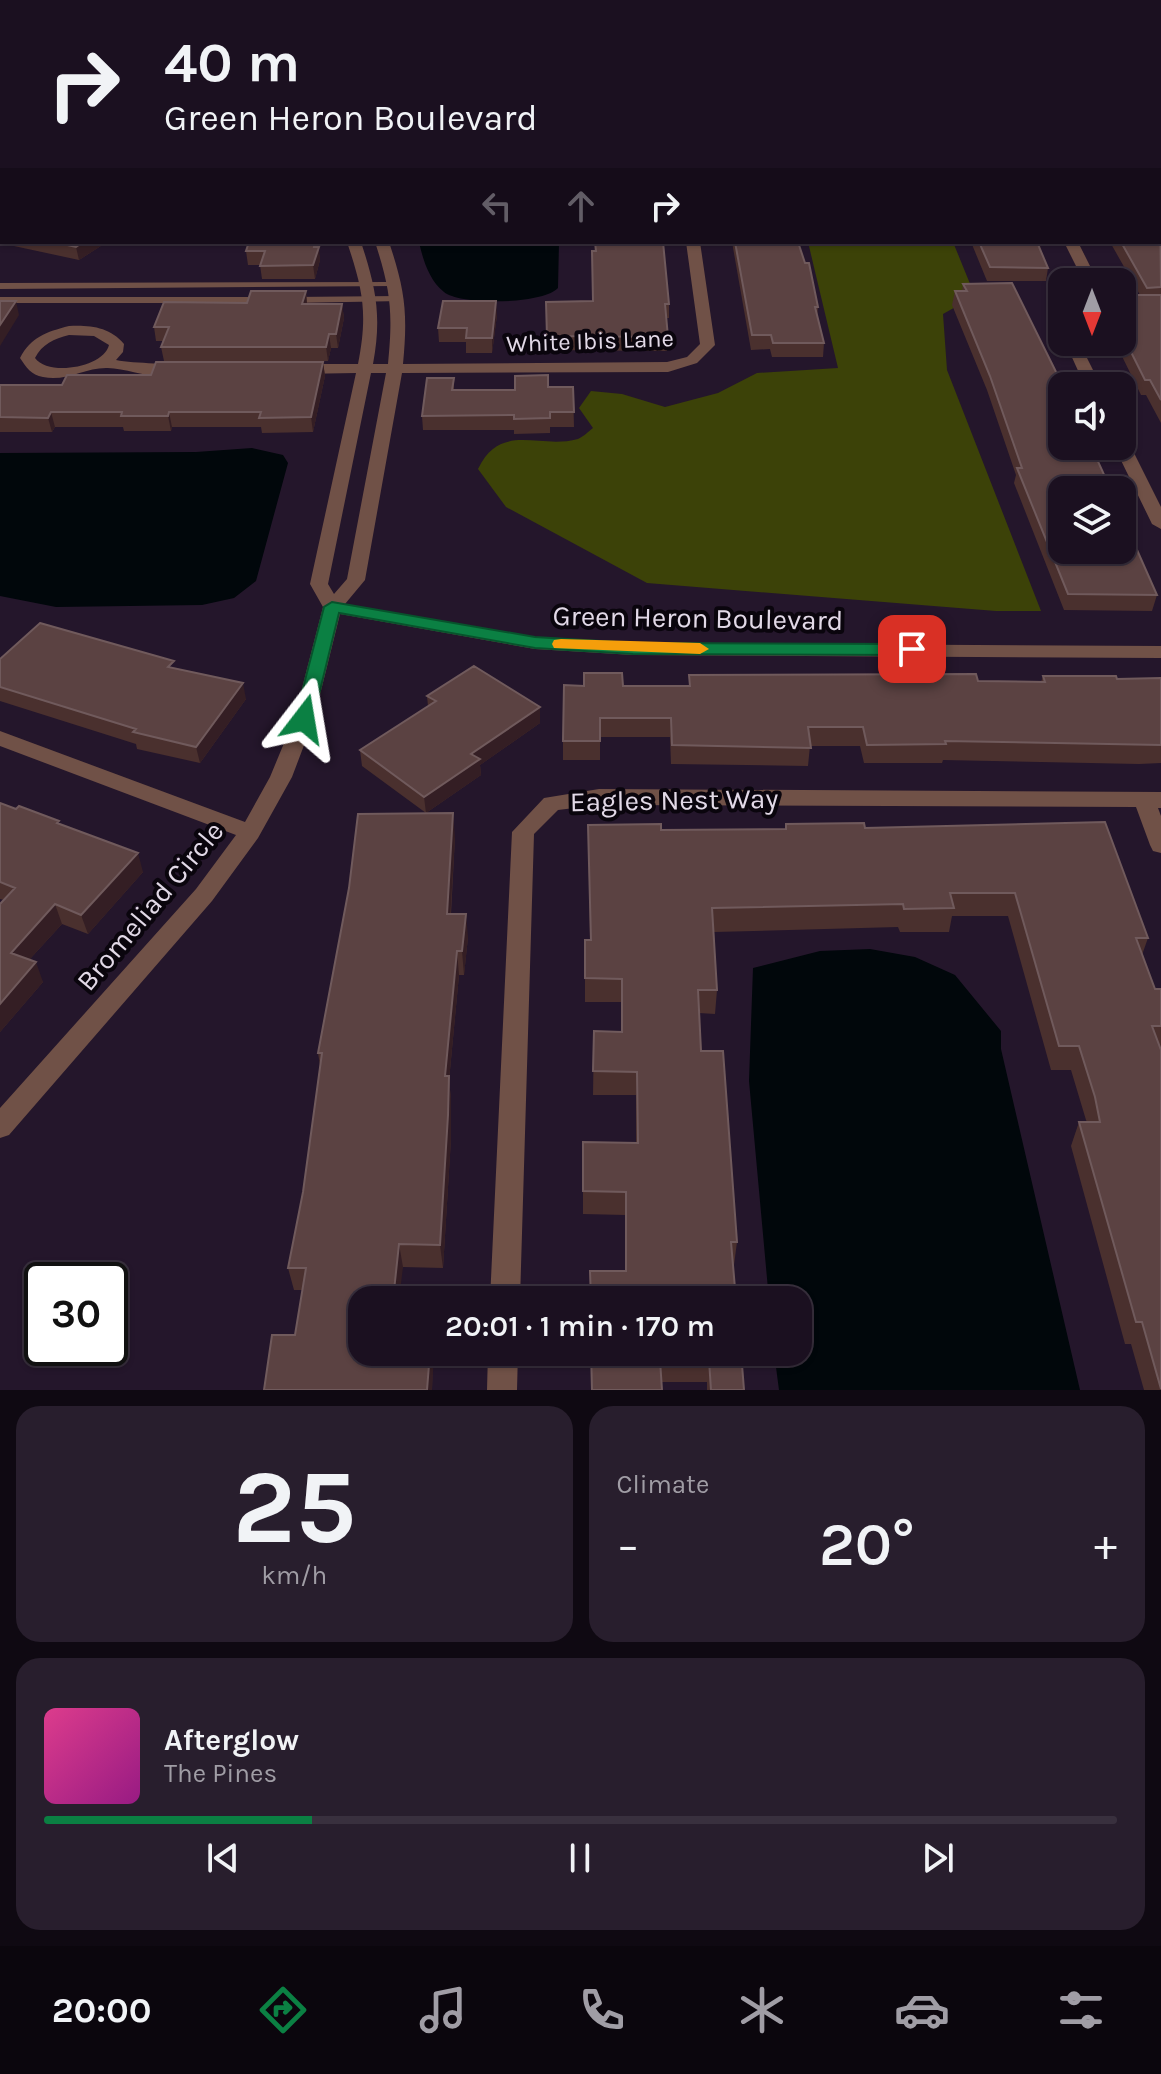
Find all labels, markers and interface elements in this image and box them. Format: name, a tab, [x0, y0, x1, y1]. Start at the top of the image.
text: 40 m	[164, 30, 300, 95]
icon: right	[32, 32, 136, 136]
text: Green Heron Boulevard	[164, 97, 538, 139]
icon: left	[475, 184, 519, 228]
icon: ahead	[559, 184, 603, 228]
icon: right	[643, 184, 687, 228]
north arrow	[1048, 268, 1136, 356]
map controls	[1048, 268, 1136, 564]
street label: White Ibis Lane	[506, 324, 674, 358]
button: sound	[1048, 372, 1136, 460]
button: layers	[1048, 476, 1136, 564]
street label: Green Heron Boulevard	[552, 599, 844, 637]
pin	[878, 615, 946, 683]
icon: arrive	[890, 627, 934, 671]
position arrow	[262, 677, 346, 761]
street label: Eagles Nest Way	[569, 782, 779, 818]
street label: Bromeliad Circle	[70, 815, 230, 997]
speed limit sign: 30	[24, 1262, 128, 1366]
text: 20:01 · 1 min · 170 m	[445, 1308, 715, 1344]
text: 25	[233, 1447, 356, 1568]
text: Climate	[617, 1469, 709, 1500]
text: 20°	[819, 1510, 915, 1580]
text: −	[617, 1520, 640, 1571]
text: +	[1094, 1520, 1117, 1571]
text: km/h	[261, 1560, 327, 1591]
text: Afterglow	[164, 1722, 299, 1758]
text: The Pines	[164, 1758, 277, 1789]
icon: previous	[201, 1836, 245, 1880]
icon: pause	[558, 1836, 602, 1880]
icon: next	[916, 1836, 960, 1880]
icon: directions	[255, 1982, 311, 2038]
icon: music	[415, 1982, 471, 2038]
icon: phone	[574, 1982, 630, 2038]
icon: climate	[734, 1982, 790, 2038]
icon: car	[894, 1982, 950, 2038]
icon: filters	[1053, 1982, 1109, 2038]
text: 20:00	[52, 1989, 152, 2031]

